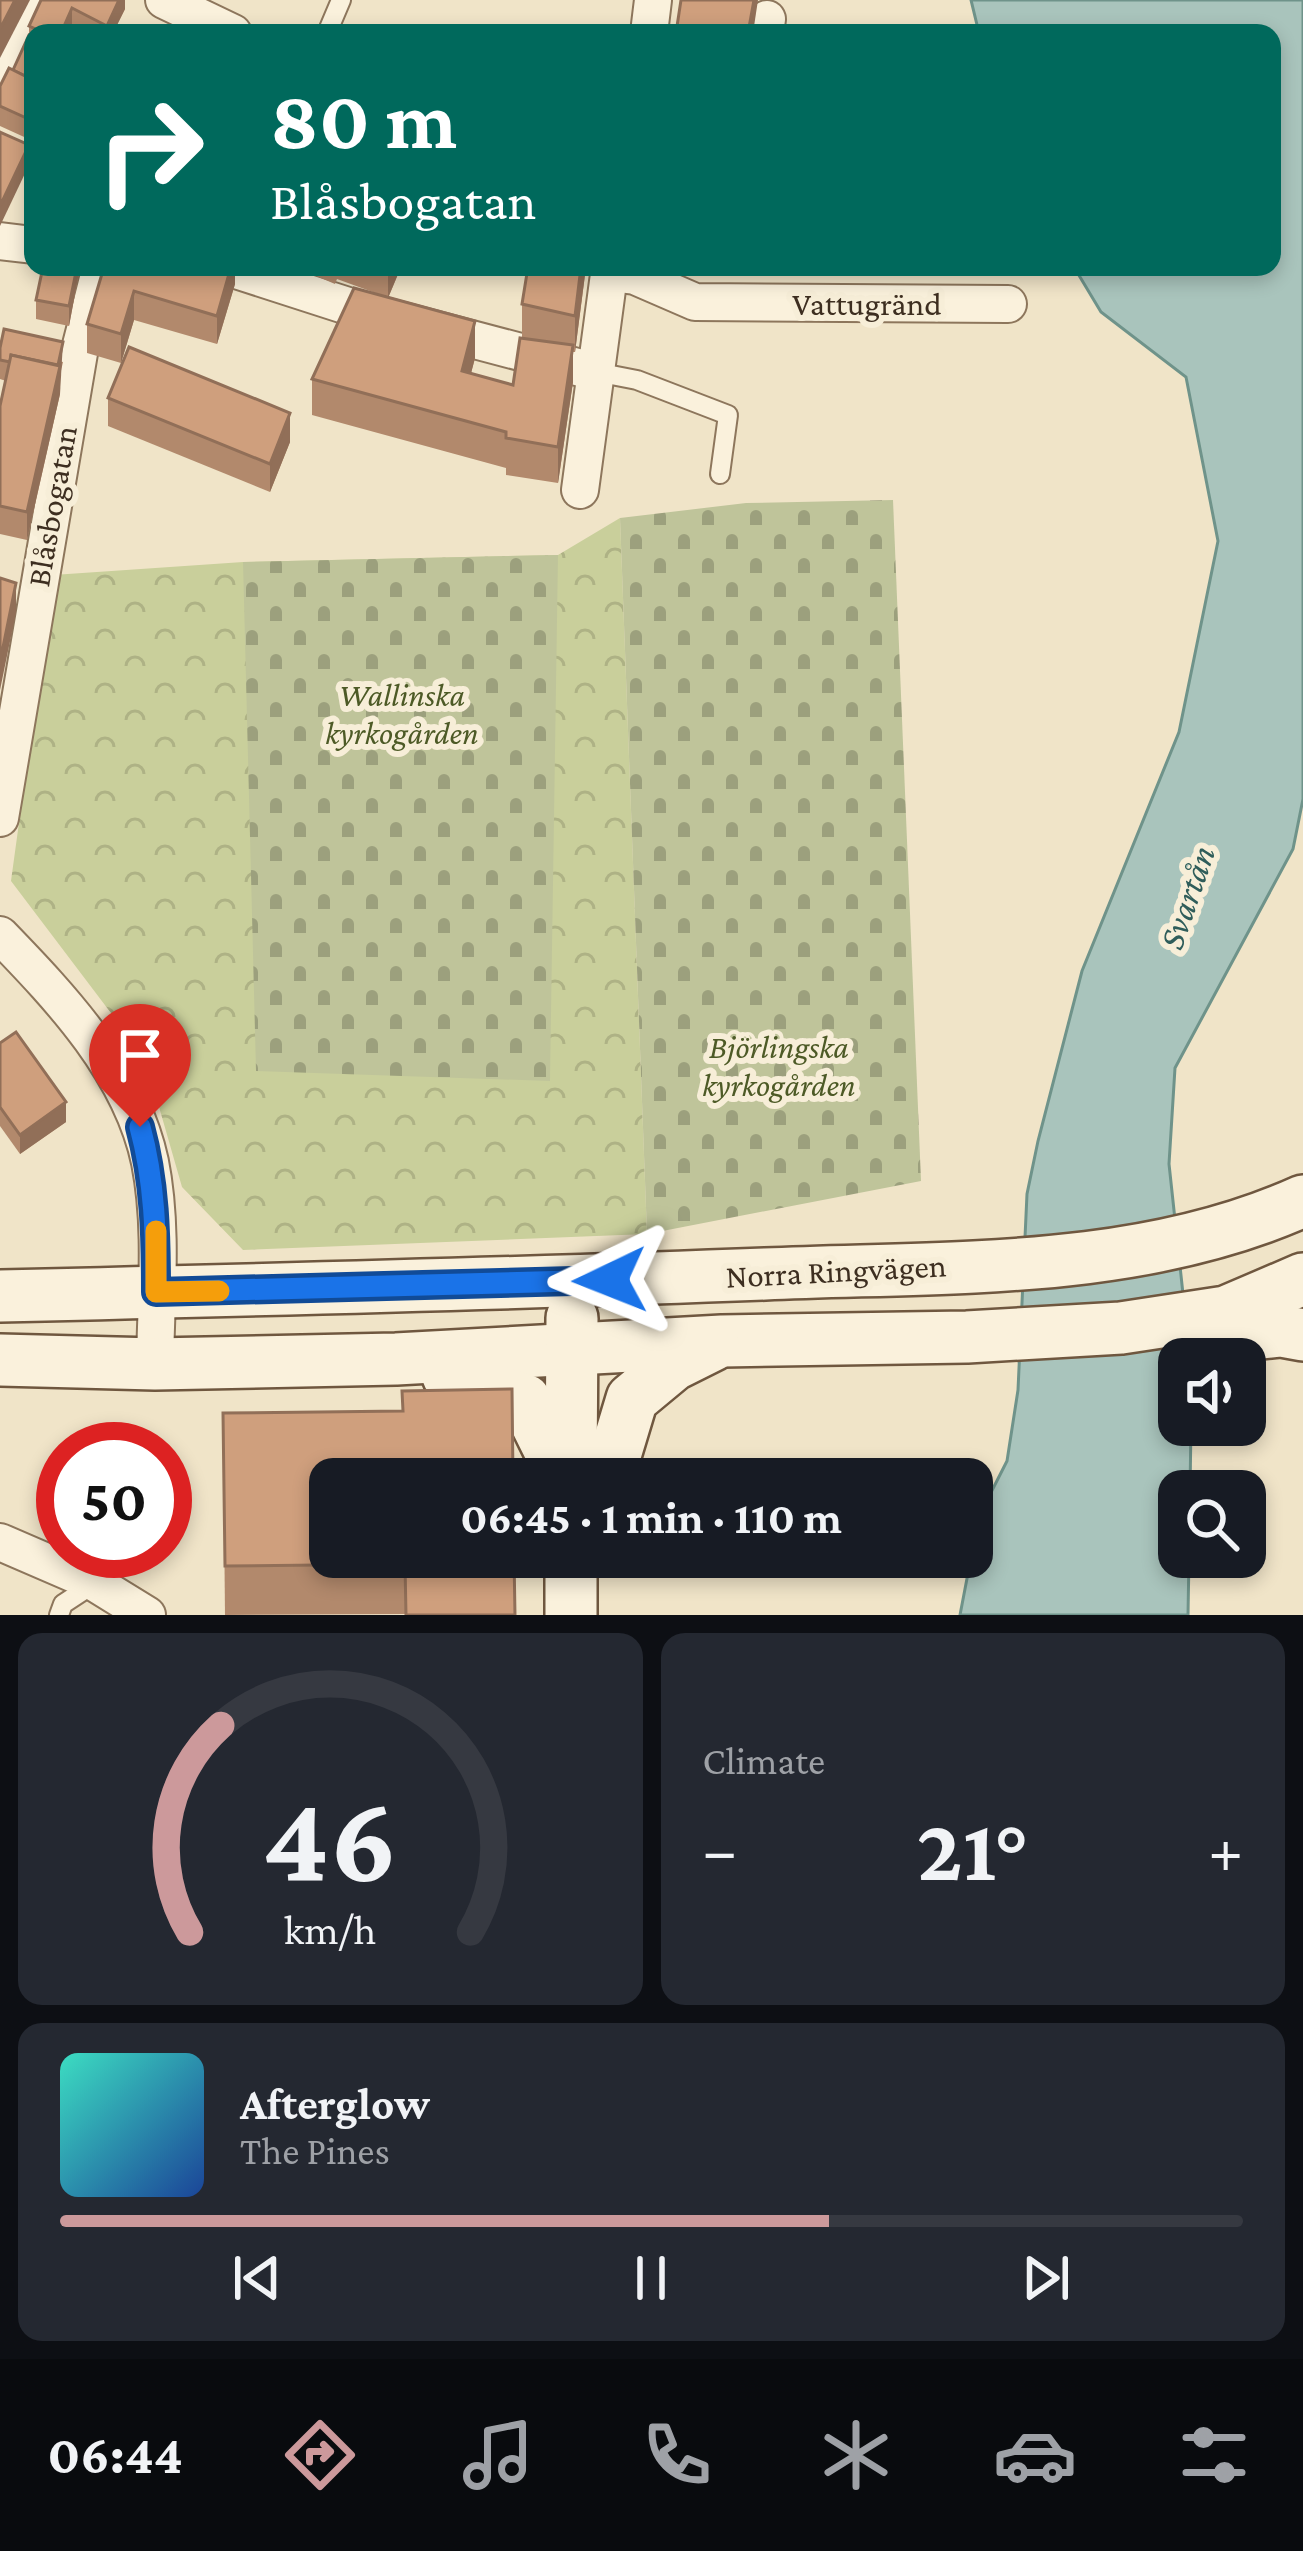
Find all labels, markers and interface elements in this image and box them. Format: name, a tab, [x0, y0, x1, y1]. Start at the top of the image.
icon: right	[72, 72, 228, 228]
text: 80 m	[270, 73, 457, 166]
text: Blåsbogatan	[270, 171, 537, 231]
street label: Vattugränd	[792, 285, 942, 322]
street label: Blåsbogatan	[19, 423, 84, 590]
park label: Wallinska kyrkogården	[325, 676, 479, 751]
water label: Svartån	[1151, 840, 1223, 954]
pin	[89, 1004, 191, 1127]
icon: arrive	[107, 1022, 173, 1088]
park label: Björlingska kyrkogården	[702, 1028, 856, 1103]
position arrow	[547, 1217, 673, 1343]
street label: Norra Ringvägen	[725, 1246, 947, 1295]
map controls	[1158, 1338, 1266, 1578]
button: sound	[1158, 1338, 1266, 1446]
speed limit sign: 50	[36, 1422, 192, 1578]
button: search	[1158, 1470, 1266, 1578]
text: 06:45 · 1 min · 110 m	[460, 1493, 842, 1543]
text: Climate	[703, 1739, 825, 1782]
text: 46	[263, 1769, 398, 1908]
text: 21°	[917, 1799, 1029, 1899]
text: −	[703, 1813, 737, 1886]
text: +	[1208, 1813, 1243, 1886]
text: km/h	[284, 1906, 376, 1953]
text: Afterglow	[240, 2079, 430, 2129]
text: The Pines	[240, 2129, 390, 2172]
icon: previous	[224, 2245, 290, 2311]
icon: pause	[618, 2245, 684, 2311]
icon: next	[1013, 2245, 1079, 2311]
icon: directions	[278, 2413, 362, 2497]
icon: music	[456, 2413, 540, 2497]
icon: phone	[635, 2413, 719, 2497]
icon: climate	[814, 2413, 898, 2497]
icon: car	[993, 2413, 1077, 2497]
icon: filters	[1172, 2413, 1256, 2497]
text: 06:44	[47, 2425, 183, 2485]

